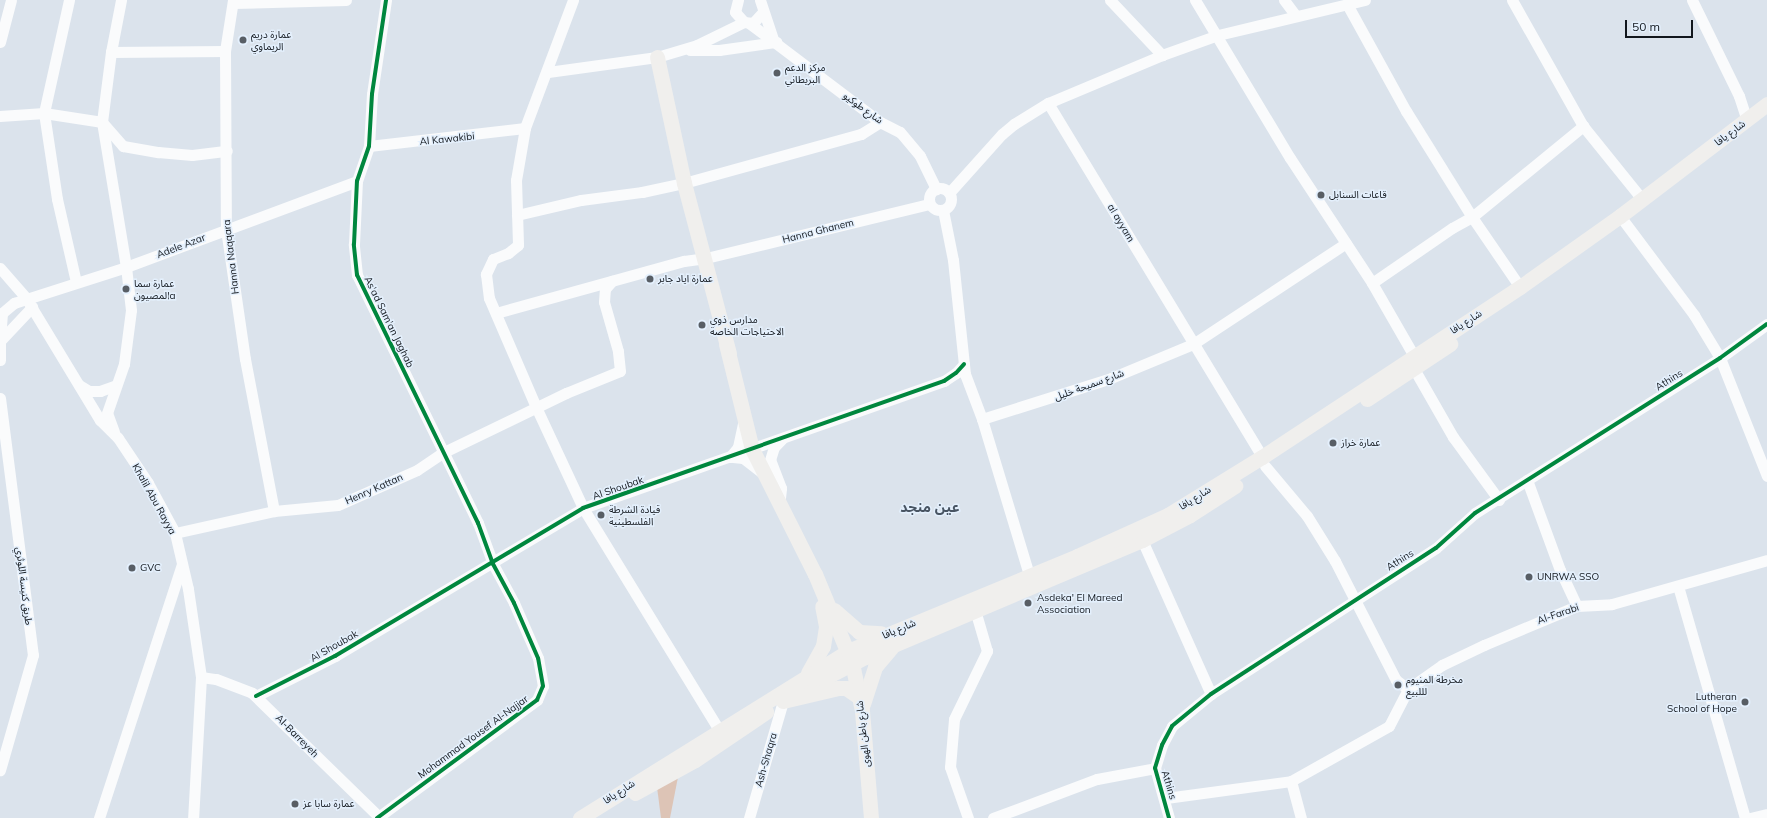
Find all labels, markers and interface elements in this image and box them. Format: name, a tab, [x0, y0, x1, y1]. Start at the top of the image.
scale bar	[1627, 12, 1695, 38]
text: 50 m	[1632, 19, 1660, 34]
place label: عمارة دريم الريماوي	[251, 28, 291, 52]
marker: عمارة دريم الريماوي	[238, 35, 248, 45]
place label: مركز الدعم البريطاني	[785, 61, 825, 84]
marker: مركز الدعم البريطاني	[772, 68, 782, 78]
street label: شارع طوكيو	[841, 90, 885, 126]
street label: شارع يافا	[1712, 118, 1748, 148]
street label: Al Kawakibi	[419, 130, 475, 148]
place label: قاعات السنابل	[1329, 189, 1387, 201]
marker: قاعات السنابل	[1316, 190, 1326, 200]
street label: al ayyam	[1105, 202, 1137, 244]
street label: Hanna Ghanem	[781, 216, 855, 246]
street label: Hanna Naqqara	[220, 219, 242, 295]
street label: Adele Azar	[155, 231, 207, 261]
place label: عمارة اياد جابر	[658, 273, 713, 285]
street label: As'ad Sam'an Jaghab	[362, 274, 416, 370]
marker: عمارة اياد جابر	[645, 274, 655, 284]
place label: عمارة سما المصيونa	[134, 277, 176, 300]
marker: عمارة سما المصيونa	[121, 284, 131, 294]
street label: شارع يافا	[1448, 307, 1484, 337]
place label: مدارس ذوي الاحتياجات الخاصة	[710, 313, 784, 336]
marker: مدارس ذوي الاحتياجات الخاصة	[697, 320, 707, 330]
street label: شارع سميحة خليل	[1053, 367, 1125, 403]
street label: Athins	[1653, 367, 1685, 393]
place label: عمارة خراز	[1341, 437, 1380, 449]
marker: عمارة خراز	[1328, 438, 1338, 448]
street label: Khalil Abu Rayya	[130, 461, 178, 537]
street label: Henry Kattan	[343, 471, 405, 507]
street label: Al Shoubak	[591, 474, 645, 502]
street label: شارع يافا	[1177, 484, 1213, 512]
district label: عين منجد	[900, 499, 960, 515]
place label: قيادة الشرطة الفلسطينية	[609, 503, 660, 526]
marker: قيادة الشرطة الفلسطينية	[596, 510, 606, 520]
street label: طريق كنيسة اللوثري	[13, 546, 35, 626]
street label: Athins	[1384, 547, 1416, 573]
place label: GVC	[140, 562, 161, 574]
marker: GVC	[127, 563, 137, 573]
place label: UNRWA SSO	[1537, 571, 1599, 583]
marker: UNRWA SSO	[1524, 572, 1534, 582]
place label: Asdeka' El Mareed Association	[1037, 591, 1123, 614]
marker: Asdeka' El Mareed Association	[1022, 597, 1034, 609]
street label: Al-Farabi	[1536, 601, 1580, 627]
street label: شارع يافا	[880, 617, 918, 641]
street label: Al Shoubak	[308, 628, 360, 664]
place label: مخرطة المنيوم لللبيع	[1406, 673, 1463, 696]
marker: مخرطة المنيوم لللبيع	[1393, 680, 1403, 690]
place label: Lutheran School of Hope	[1667, 690, 1737, 714]
street label: Mohammad Yousef Al-Najjar	[416, 693, 530, 781]
marker: Lutheran School of Hope	[1740, 697, 1750, 707]
street label: شارع باطن الهوى	[854, 700, 872, 768]
street label: Al-Barreyeh	[273, 712, 321, 760]
street label: Ash-Shaqra	[753, 732, 779, 788]
street label: Athins	[1159, 769, 1179, 801]
street label: شارع يافا	[601, 777, 637, 807]
place label: عمارة سابا عز	[303, 798, 355, 810]
marker: عمارة سابا عز	[290, 799, 300, 809]

